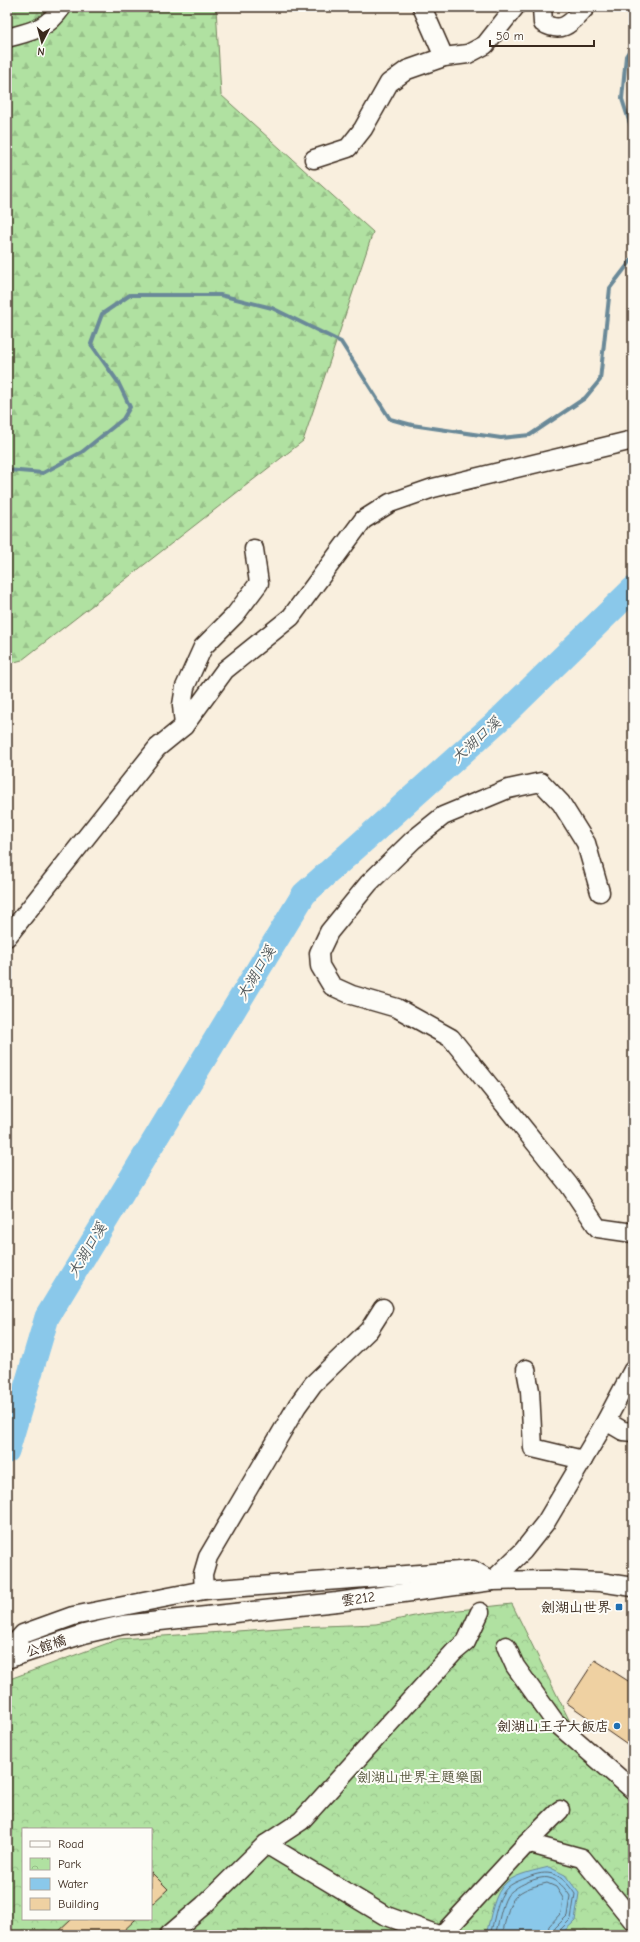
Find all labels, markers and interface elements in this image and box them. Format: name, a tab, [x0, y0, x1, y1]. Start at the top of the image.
north arrow	[22, 22, 62, 62]
scale bar	[490, 22, 594, 48]
text: 50 m	[496, 29, 524, 43]
text: N	[37, 45, 45, 58]
water label: 大湖口溪	[448, 713, 505, 767]
water label: 大湖口溪	[233, 942, 280, 1003]
water label: 大湖口溪	[64, 1219, 111, 1280]
street label: 雲212	[340, 1588, 376, 1610]
place label: 劍湖山世界	[541, 1599, 611, 1616]
marker: 劍湖山世界	[614, 1602, 624, 1612]
street label: 公館橋	[23, 1631, 69, 1661]
place label: 劍湖山王子大飯店	[497, 1718, 609, 1735]
marker: 劍湖山王子大飯店	[612, 1721, 622, 1731]
park label: 劍湖山世界主題樂園	[357, 1769, 483, 1786]
legend	[22, 1828, 152, 1920]
text: Road	[58, 1837, 84, 1851]
text: Park	[58, 1857, 81, 1871]
text: Water	[58, 1877, 88, 1891]
text: Building	[58, 1897, 99, 1911]

